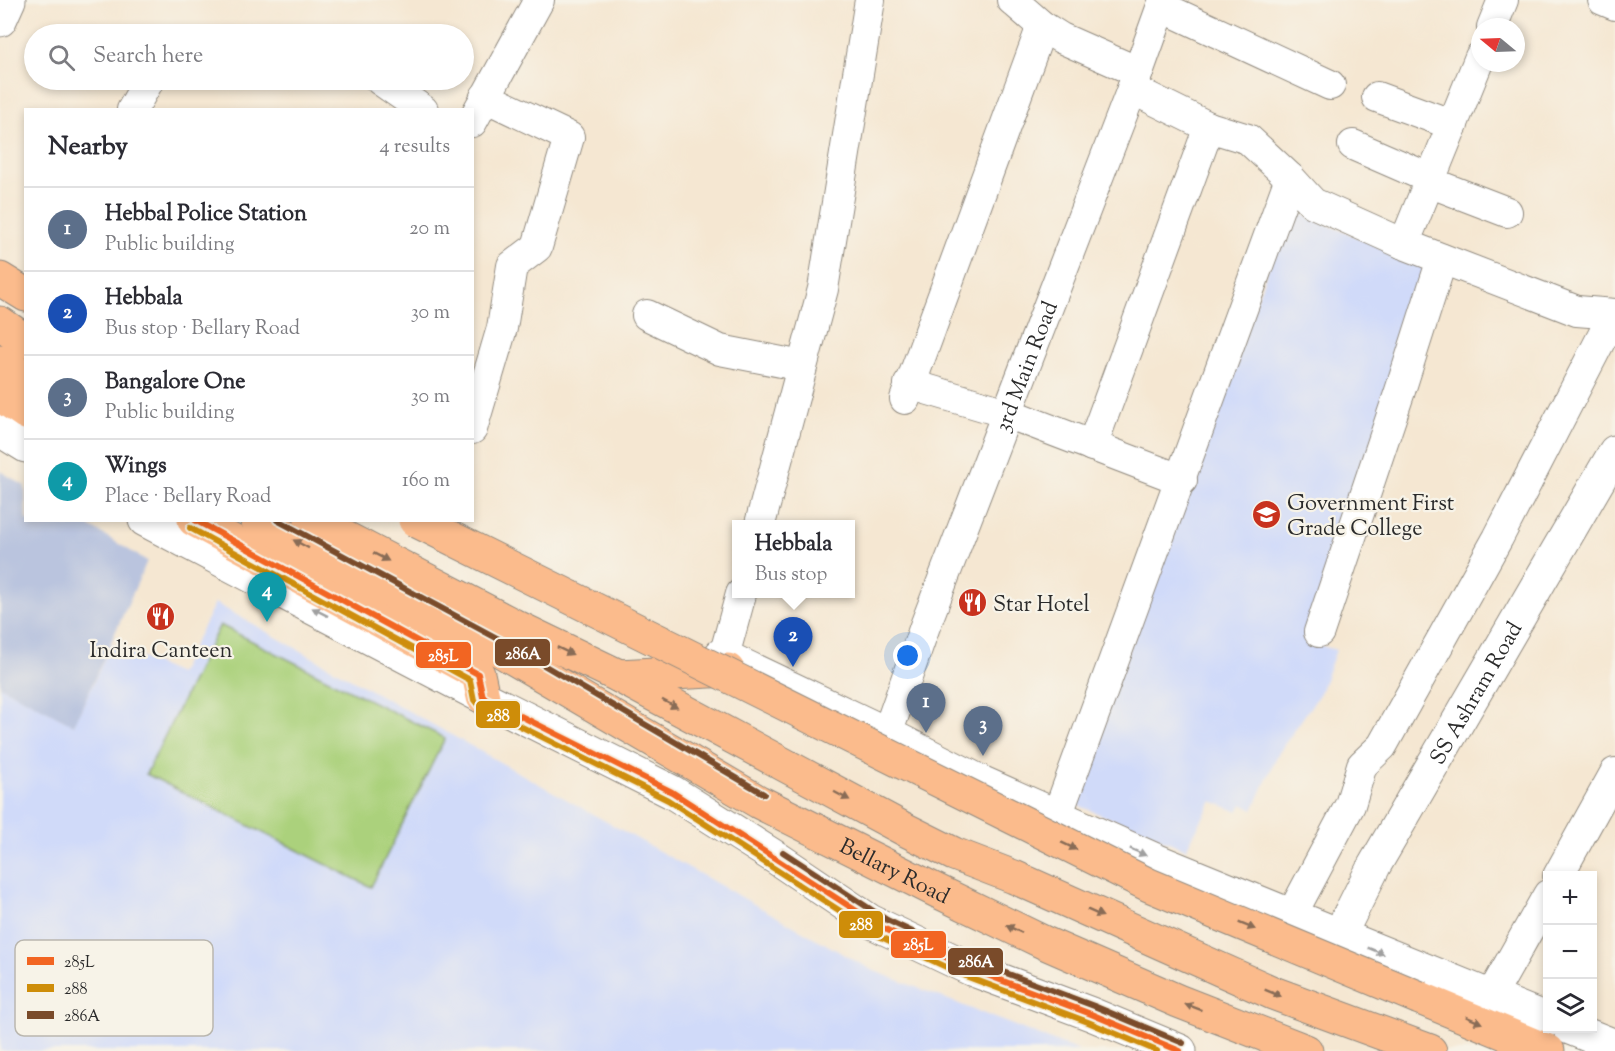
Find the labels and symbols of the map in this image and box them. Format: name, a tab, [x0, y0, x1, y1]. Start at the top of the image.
north arrow	[1471, 18, 1525, 72]
street label: 3rd Main Road	[988, 297, 1068, 437]
place label: Government First Grade College	[1287, 489, 1455, 546]
school or university icon: Government First Grade College	[1250, 499, 1282, 531]
one-way arrow	[293, 539, 310, 549]
one-way arrow	[373, 552, 390, 562]
pin: 4	[248, 572, 286, 622]
restaurant icon: Star Hotel	[956, 587, 988, 619]
place label: Star Hotel	[993, 590, 1090, 622]
restaurant icon: Indira Canteen	[145, 601, 177, 633]
one-way arrow	[311, 607, 328, 617]
street label: SS Ashram Road	[1423, 616, 1532, 772]
pin: 2	[774, 618, 812, 667]
place label: Indira Canteen	[89, 636, 233, 668]
line badge: 286A	[494, 638, 551, 667]
line badge: 285L	[415, 641, 472, 669]
your location	[893, 641, 922, 670]
text: 286A	[505, 644, 541, 667]
text: 285L	[428, 646, 459, 669]
one-way arrow	[557, 646, 574, 655]
pin: 1	[906, 684, 946, 733]
one-way arrow	[662, 699, 679, 709]
line badge: 288	[475, 700, 521, 729]
text: 288	[486, 706, 510, 729]
pin: 3	[964, 706, 1002, 756]
one-way arrow	[834, 791, 851, 801]
street label: Bellary Road	[833, 832, 954, 914]
one-way arrow	[1060, 840, 1078, 850]
one-way arrow	[1129, 847, 1147, 857]
one-way arrow	[1087, 908, 1104, 917]
line badge: 288	[838, 910, 884, 939]
text: 288	[849, 915, 873, 938]
one-way arrow	[1238, 921, 1256, 931]
one-way arrow	[1006, 924, 1023, 933]
line badge: 285L	[890, 930, 947, 959]
text: 285L	[903, 935, 934, 958]
legend	[15, 940, 213, 1036]
one-way arrow	[1367, 946, 1385, 956]
line badge: 286A	[947, 947, 1004, 976]
text: 285L	[64, 952, 95, 975]
text: 286A	[958, 952, 994, 975]
text: 288	[64, 979, 88, 1002]
one-way arrow	[1264, 989, 1282, 998]
one-way arrow	[1184, 1002, 1202, 1011]
text: 286A	[64, 1006, 100, 1029]
one-way arrow	[1465, 1015, 1483, 1025]

